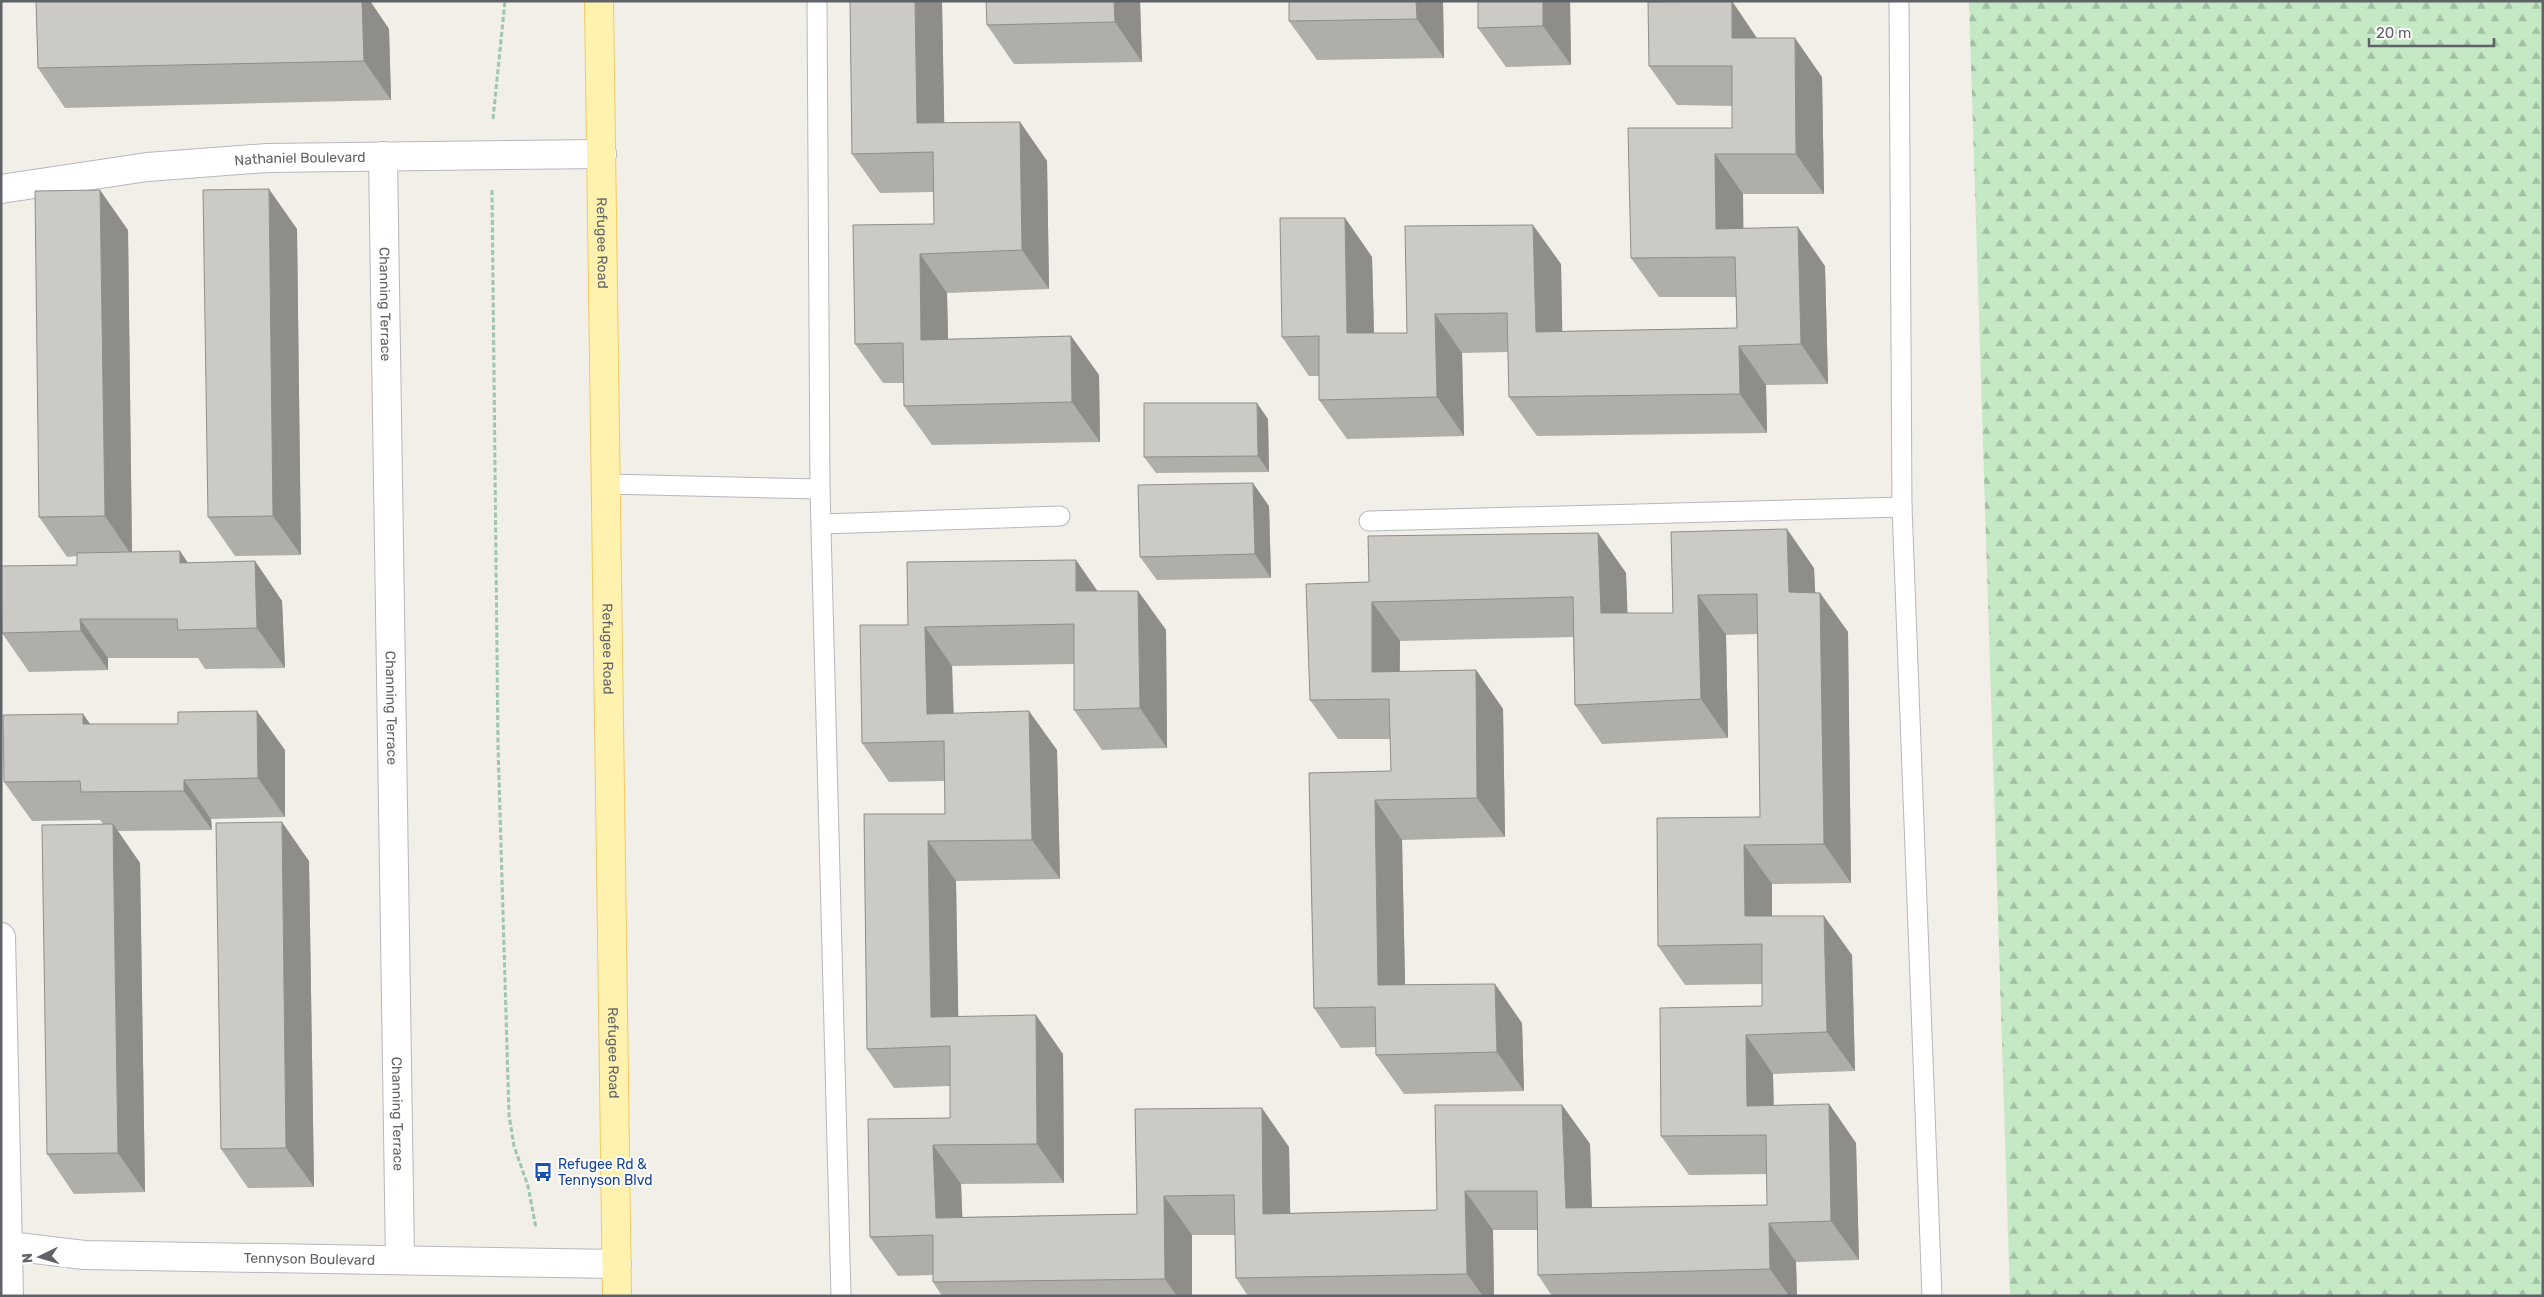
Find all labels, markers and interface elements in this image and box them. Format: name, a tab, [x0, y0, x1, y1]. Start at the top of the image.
scale bar	[2369, 15, 2494, 47]
text: 20 m	[2376, 24, 2411, 42]
street label: Nathaniel Boulevard	[234, 148, 366, 169]
street label: Refugee Road	[593, 197, 611, 289]
street label: Channing Terrace	[376, 247, 395, 361]
street label: Refugee Road	[599, 603, 617, 695]
street label: Channing Terrace	[382, 651, 401, 765]
street label: Refugee Road	[604, 1007, 623, 1099]
street label: Channing Terrace	[388, 1057, 407, 1171]
place label: Refugee Rd & Tennyson Blvd	[558, 1156, 653, 1189]
bus stop icon: Refugee Rd & Tennyson Blvd	[532, 1161, 554, 1183]
north arrow	[15, 1232, 65, 1282]
street label: Tennyson Boulevard	[243, 1249, 375, 1268]
text: N	[19, 1252, 36, 1264]

